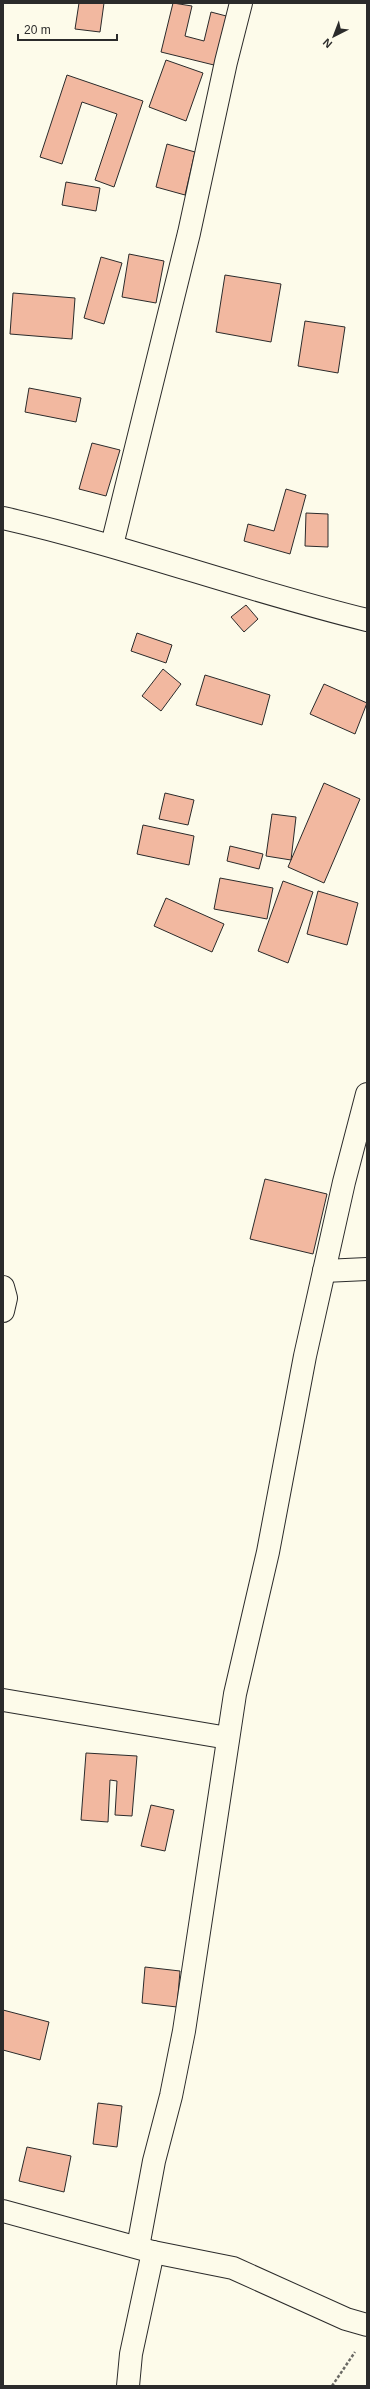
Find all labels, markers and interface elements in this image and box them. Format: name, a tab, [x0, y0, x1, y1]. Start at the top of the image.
scale bar	[18, 16, 117, 42]
north arrow	[314, 16, 354, 56]
text: 20 m	[24, 23, 51, 37]
text: N	[320, 36, 334, 51]

